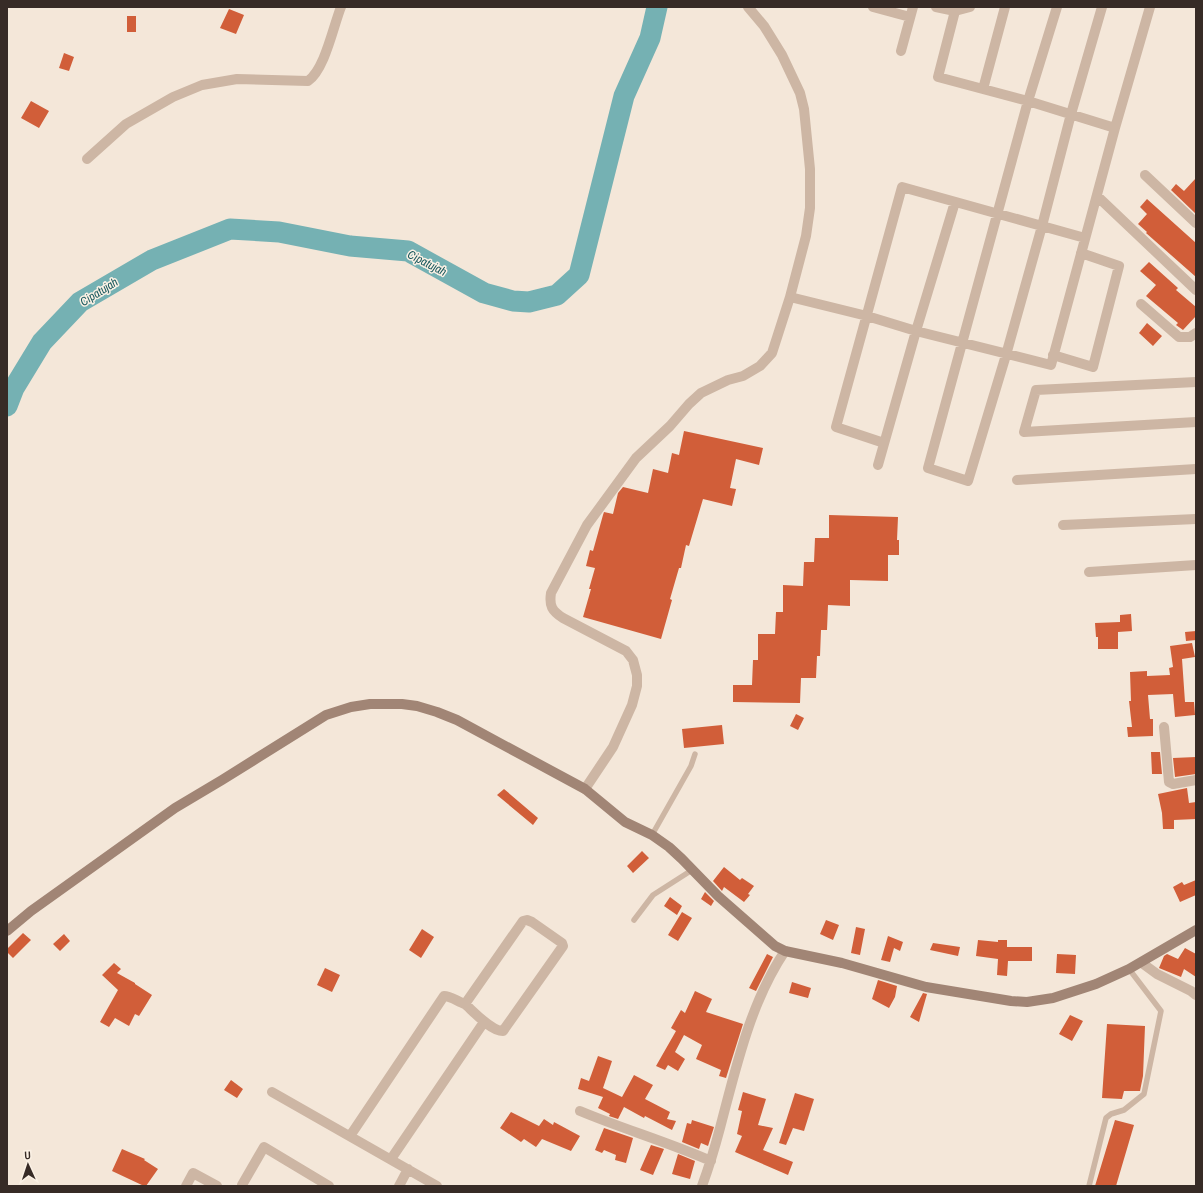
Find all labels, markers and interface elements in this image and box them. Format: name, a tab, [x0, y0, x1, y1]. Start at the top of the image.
water label: Cipatujah	[405, 246, 449, 280]
water label: Cipatujah	[77, 274, 121, 310]
north arrow	[8, 1145, 48, 1185]
text: U	[24, 1148, 31, 1162]

